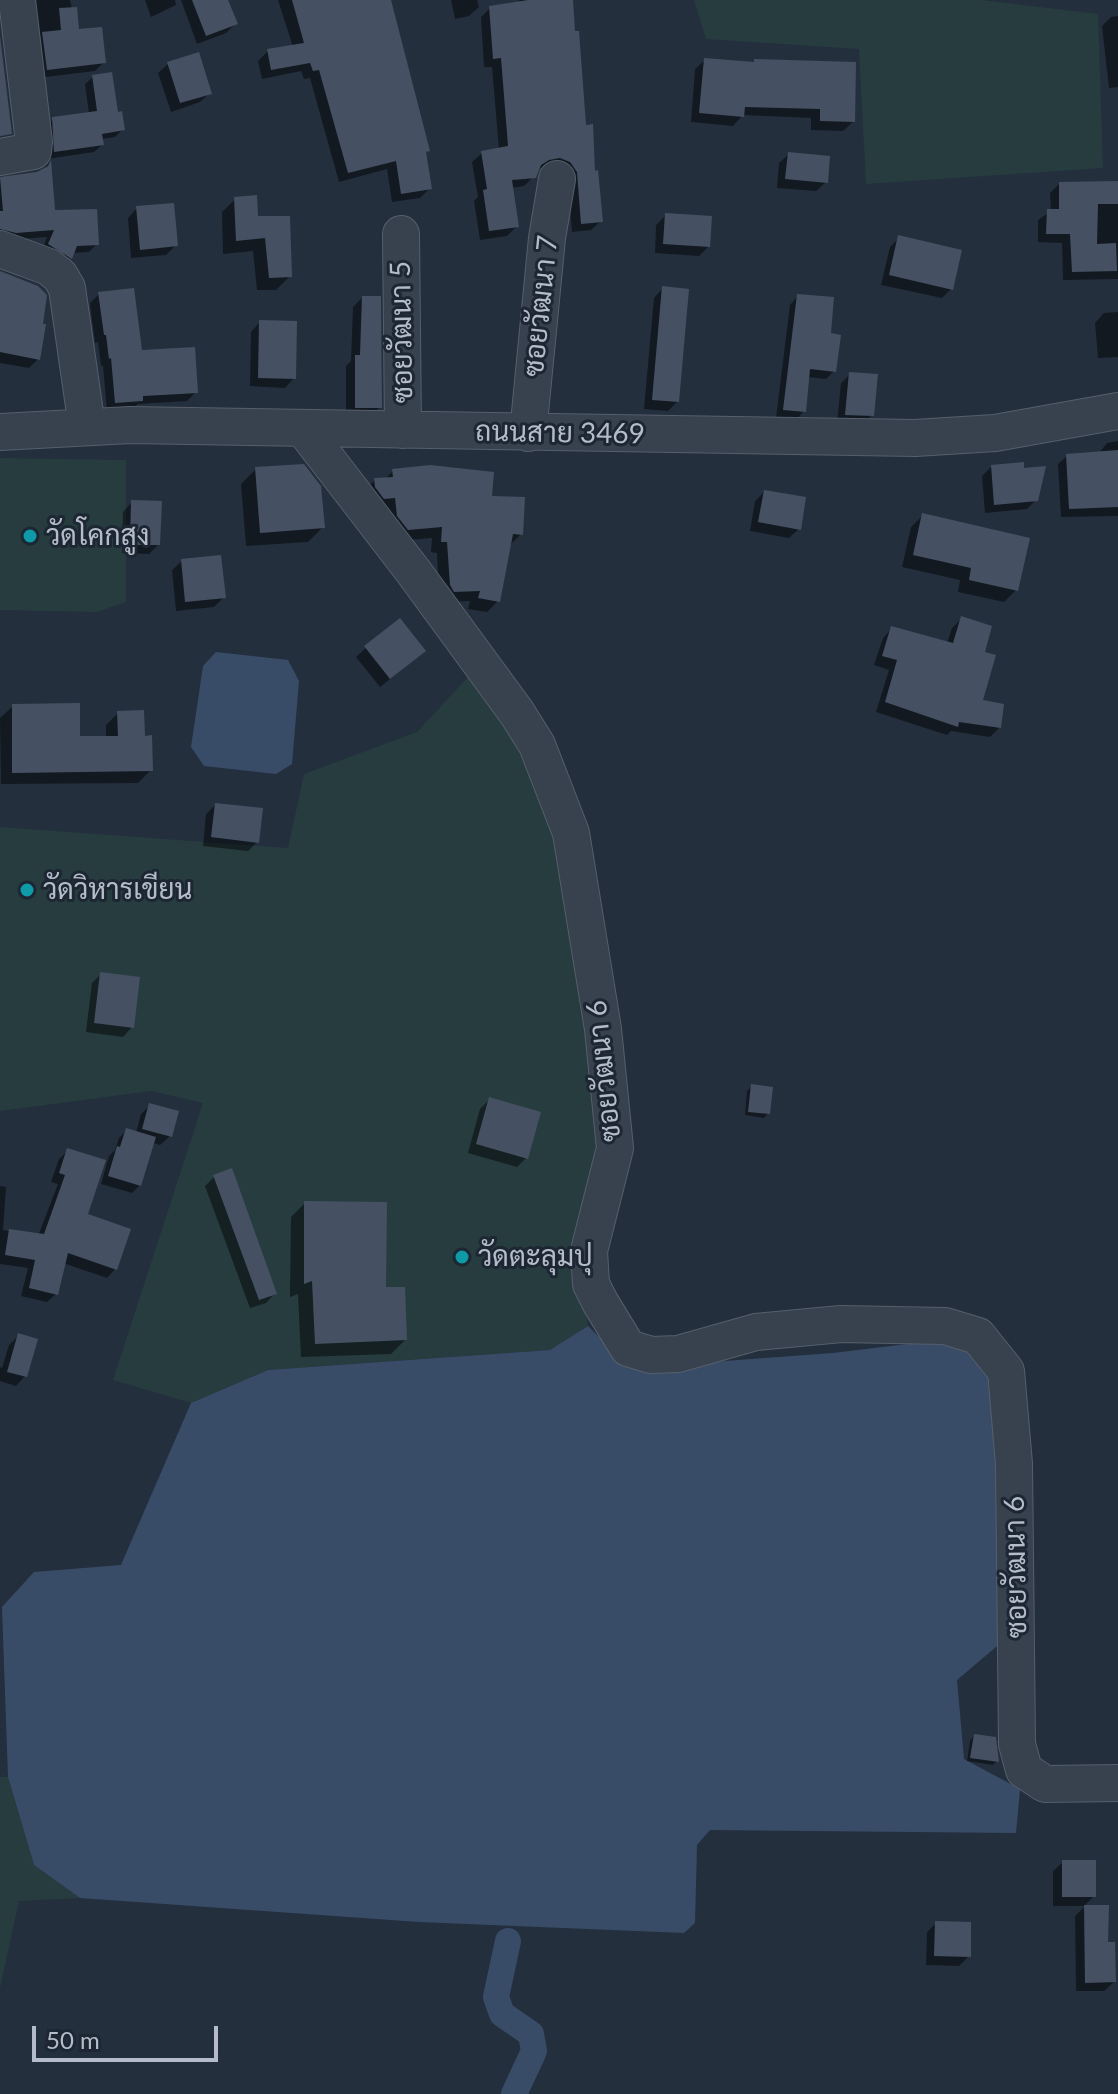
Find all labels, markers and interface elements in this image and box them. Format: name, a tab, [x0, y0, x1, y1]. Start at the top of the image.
street label: ซอยวัฒนา 7	[517, 234, 565, 378]
street label: ซอยวัฒนา 5	[384, 261, 420, 403]
street label: ถนนสาย 3469	[475, 415, 645, 451]
place label: วัดโคกสูง	[46, 519, 149, 553]
marker: วัดโคกสูง	[21, 527, 39, 545]
place label: วัดวิหารเขียน	[43, 873, 192, 907]
marker: วัดวิหารเขียน	[18, 881, 36, 899]
street label: ซอยวัฒนา 6	[580, 999, 628, 1143]
place label: วัดตะลุมปุ	[478, 1240, 593, 1274]
marker: วัดตะลุมปุ	[453, 1248, 471, 1266]
street label: ซอยวัฒนา 6	[998, 1496, 1034, 1638]
scale bar	[36, 2010, 222, 2060]
text: 50 m	[46, 2025, 100, 2054]

